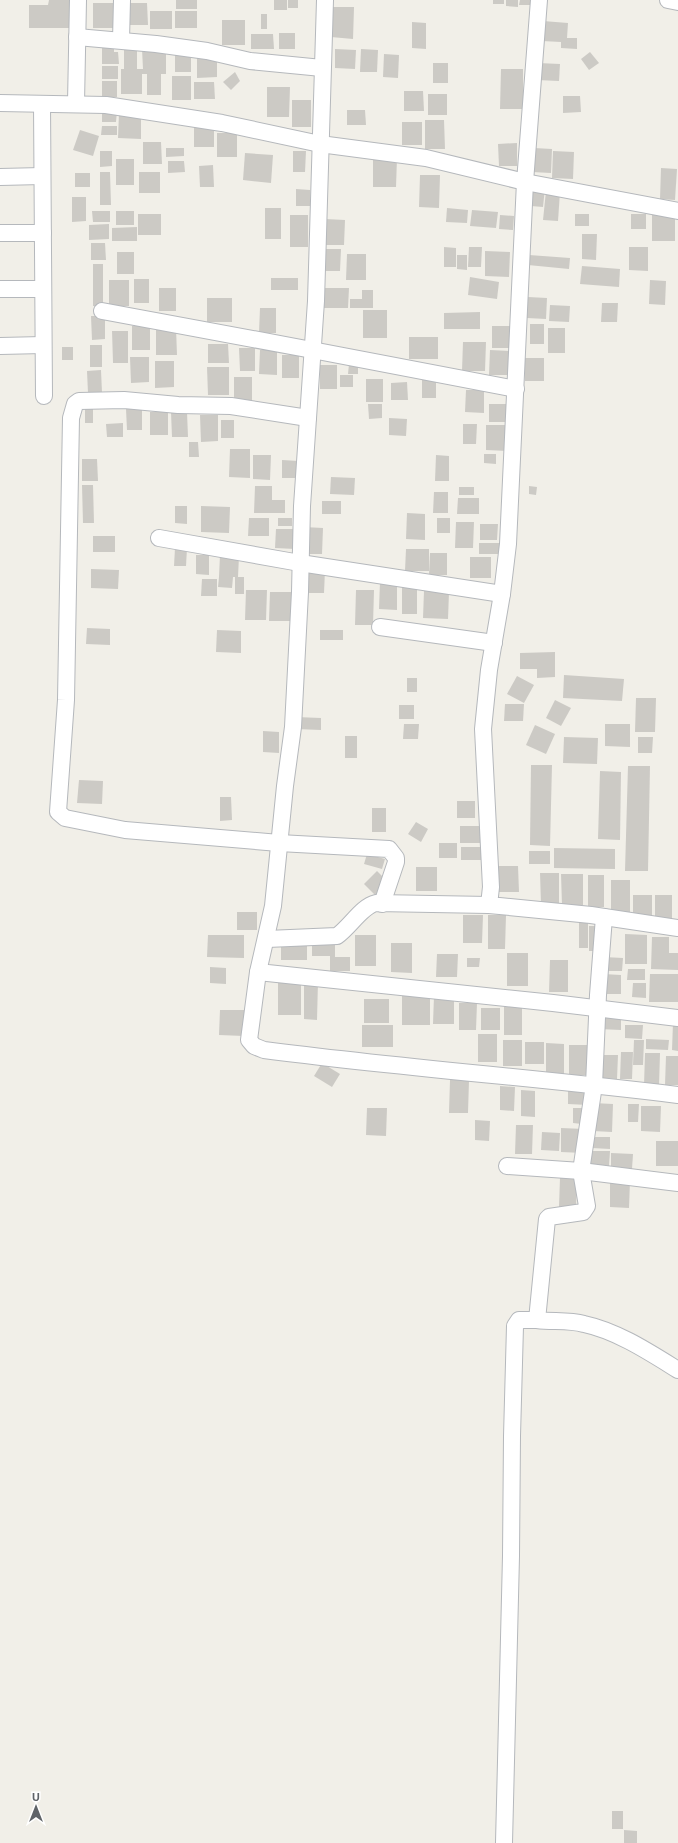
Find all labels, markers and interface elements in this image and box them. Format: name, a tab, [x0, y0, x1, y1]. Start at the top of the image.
north arrow	[16, 1787, 56, 1827]
text: U	[32, 1789, 40, 1804]

